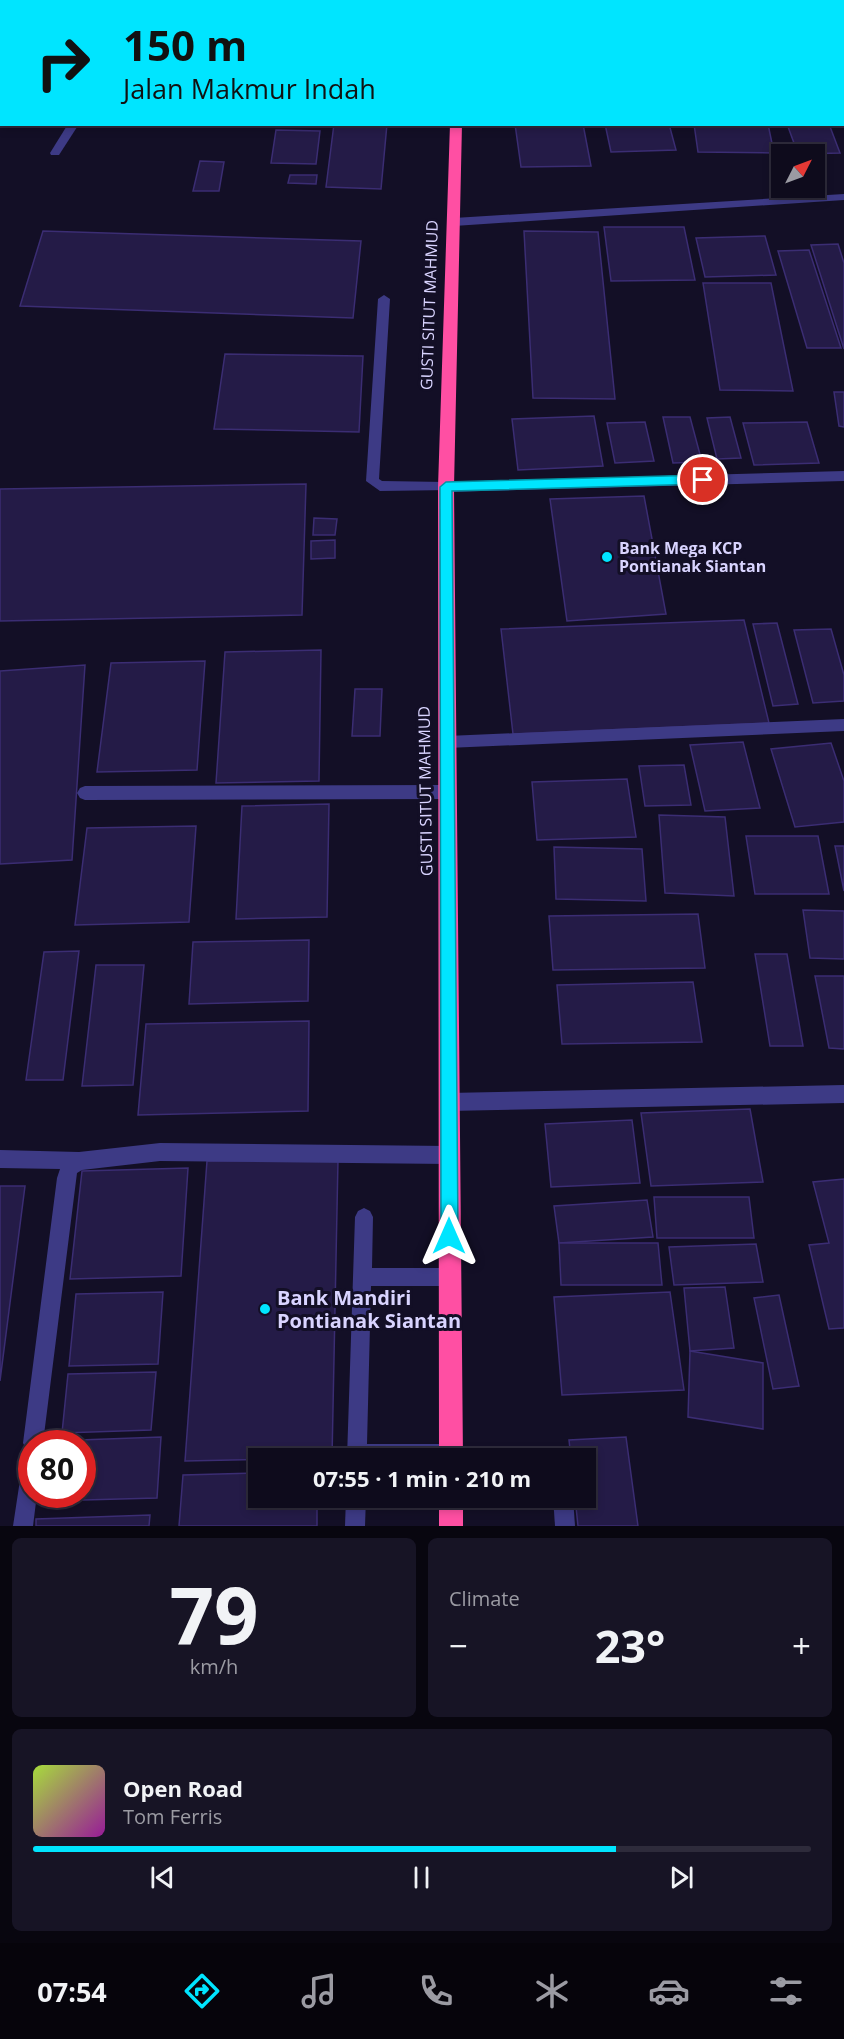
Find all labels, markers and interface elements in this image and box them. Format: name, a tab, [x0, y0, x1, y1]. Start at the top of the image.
text: 150 m	[123, 16, 247, 73]
icon: right	[24, 24, 102, 102]
text: Jalan Makmur Indah	[123, 70, 376, 107]
north arrow	[771, 144, 825, 198]
map controls	[771, 144, 825, 198]
street label: GUSTI SITUT MAHMUD	[415, 220, 443, 390]
pin	[677, 454, 728, 505]
icon: arrive	[686, 463, 719, 496]
place label: Bank Mega KCP Pontianak Siantan	[619, 537, 766, 577]
marker: Bank Mega KCP Pontianak Siantan	[600, 550, 614, 564]
street label: GUSTI SITUT MAHMUD	[413, 706, 437, 876]
position arrow	[417, 1204, 481, 1268]
place label: Bank Mandiri Pontianak Siantan	[277, 1284, 461, 1334]
marker: Bank Mandiri Pontianak Siantan	[258, 1302, 272, 1316]
speed limit sign: 80	[18, 1430, 96, 1508]
text: 07:55 · 1 min · 210 m	[313, 1463, 531, 1493]
text: 79	[169, 1561, 259, 1667]
text: Climate	[449, 1585, 520, 1612]
text: 23°	[595, 1615, 665, 1676]
text: −	[449, 1623, 468, 1668]
text: +	[792, 1623, 811, 1668]
text: km/h	[190, 1653, 238, 1680]
text: Open Road	[123, 1773, 243, 1803]
text: Tom Ferris	[123, 1803, 222, 1830]
icon: previous	[146, 1861, 179, 1894]
icon: pause	[405, 1861, 438, 1894]
icon: next	[665, 1861, 698, 1894]
icon: directions	[181, 1970, 223, 2012]
icon: music	[298, 1970, 340, 2012]
icon: phone	[415, 1970, 457, 2012]
icon: climate	[531, 1970, 573, 2012]
icon: car	[648, 1970, 690, 2012]
icon: filters	[765, 1970, 807, 2012]
text: 07:54	[37, 1973, 107, 2010]

